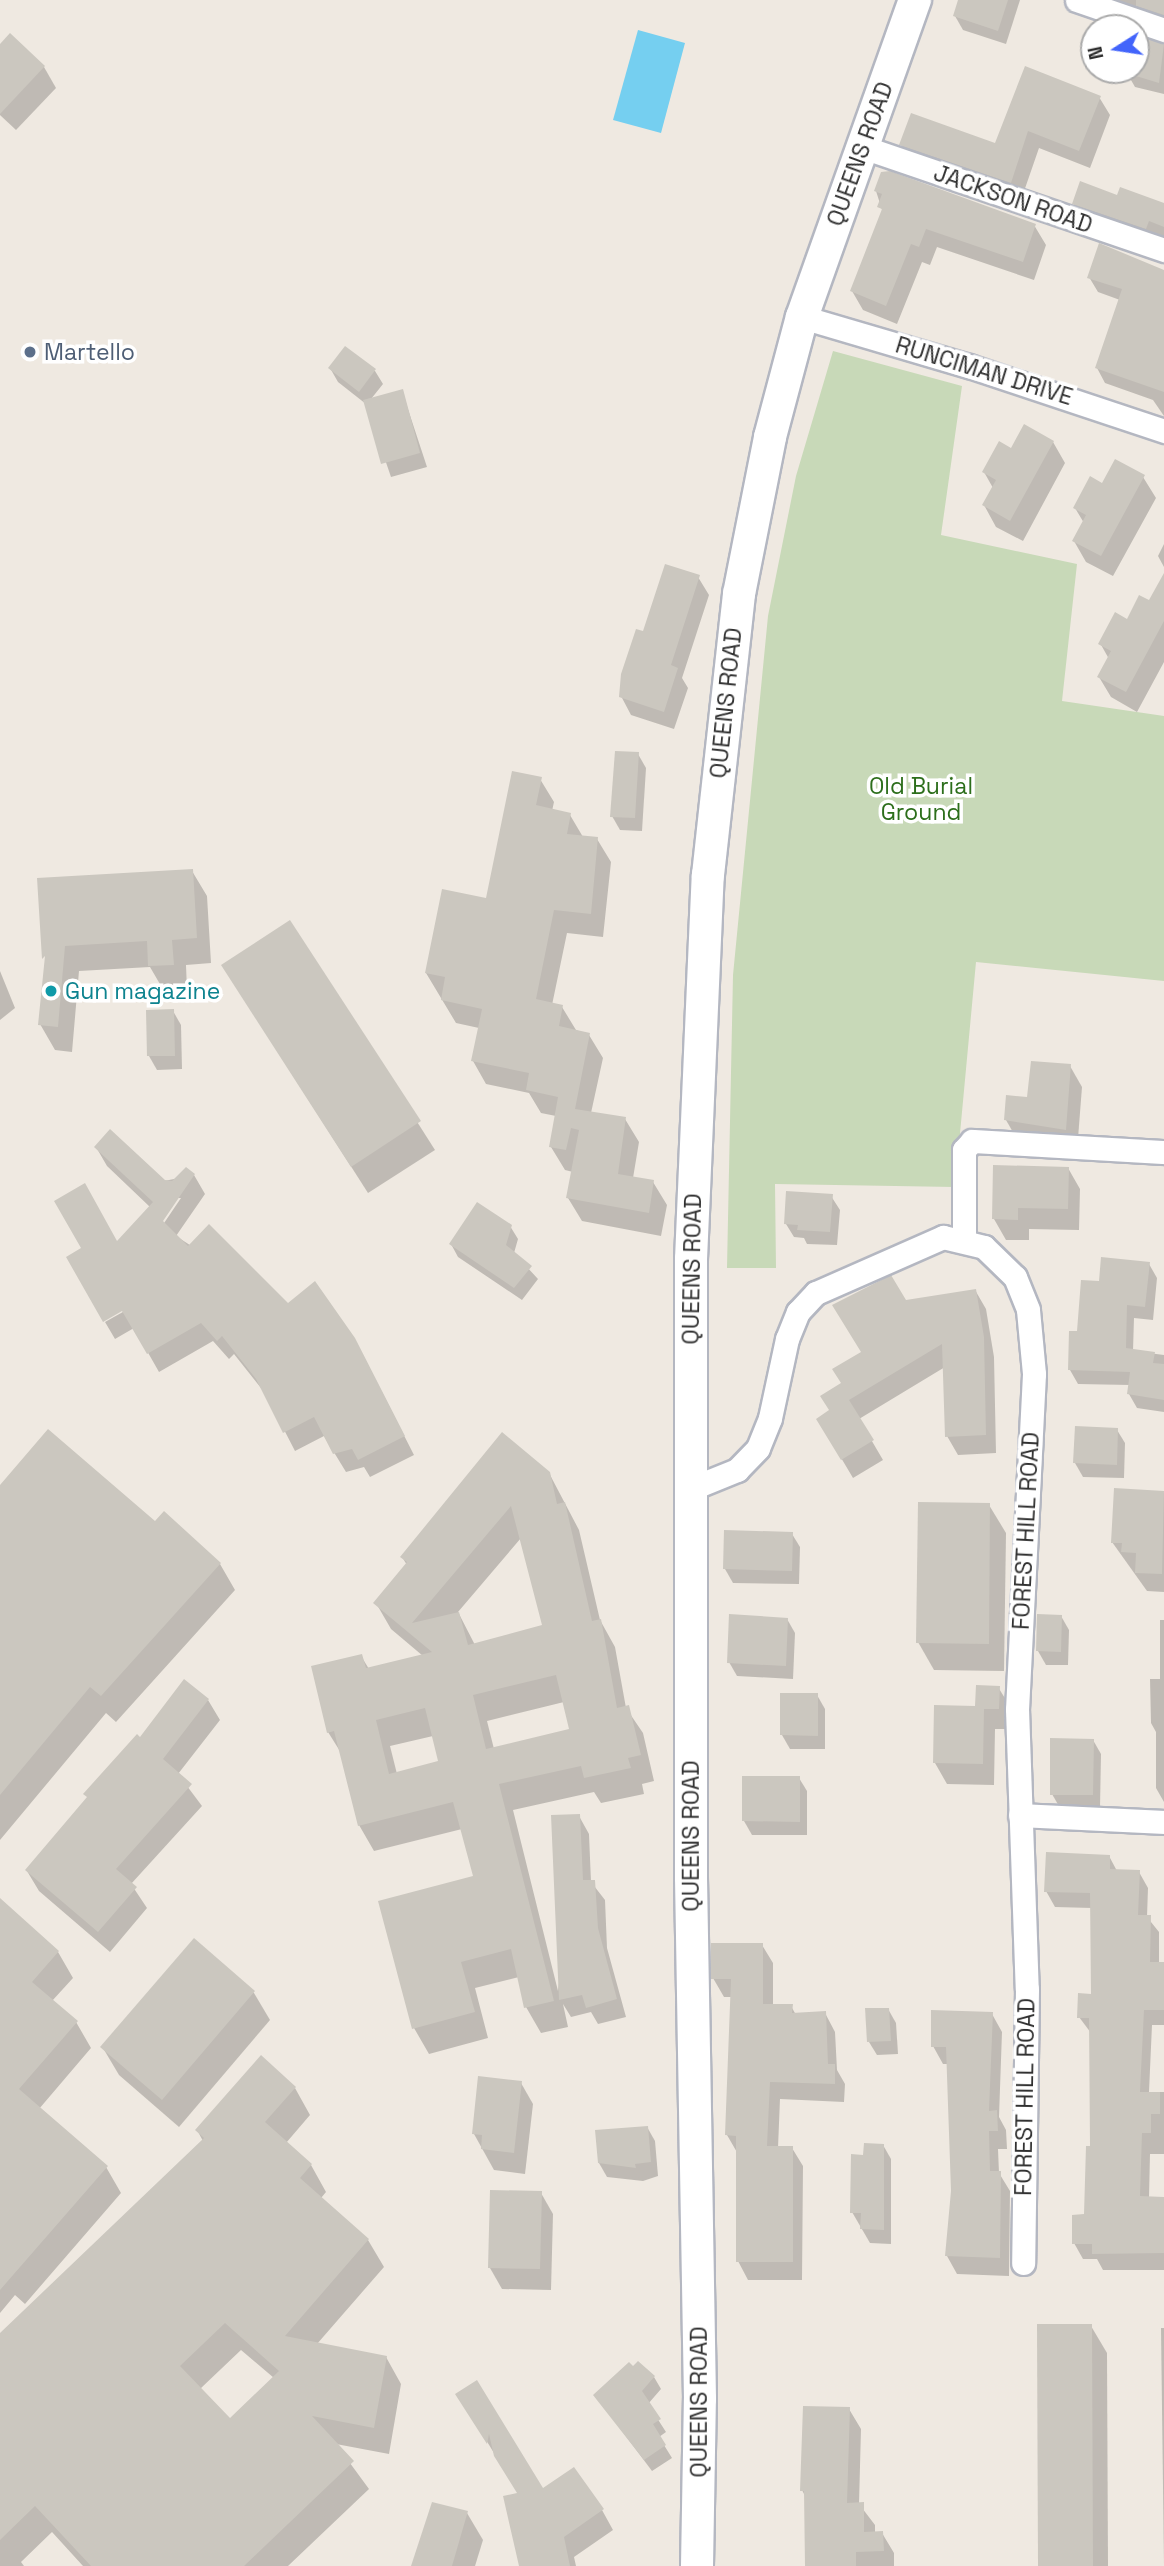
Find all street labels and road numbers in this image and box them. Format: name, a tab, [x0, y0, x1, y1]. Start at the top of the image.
street label: QUEENS ROAD	[821, 78, 899, 230]
street label: JACKSON ROAD	[930, 159, 1096, 239]
street label: RUNCIMAN DRIVE	[892, 331, 1076, 411]
street label: QUEENS ROAD	[704, 626, 748, 780]
street label: QUEENS ROAD	[677, 1193, 707, 1345]
street label: FOREST HILL ROAD	[1007, 1431, 1045, 1631]
street label: QUEENS ROAD	[677, 1760, 705, 1912]
street label: FOREST HILL ROAD	[1009, 1997, 1041, 2197]
street label: QUEENS ROAD	[685, 2326, 713, 2478]

